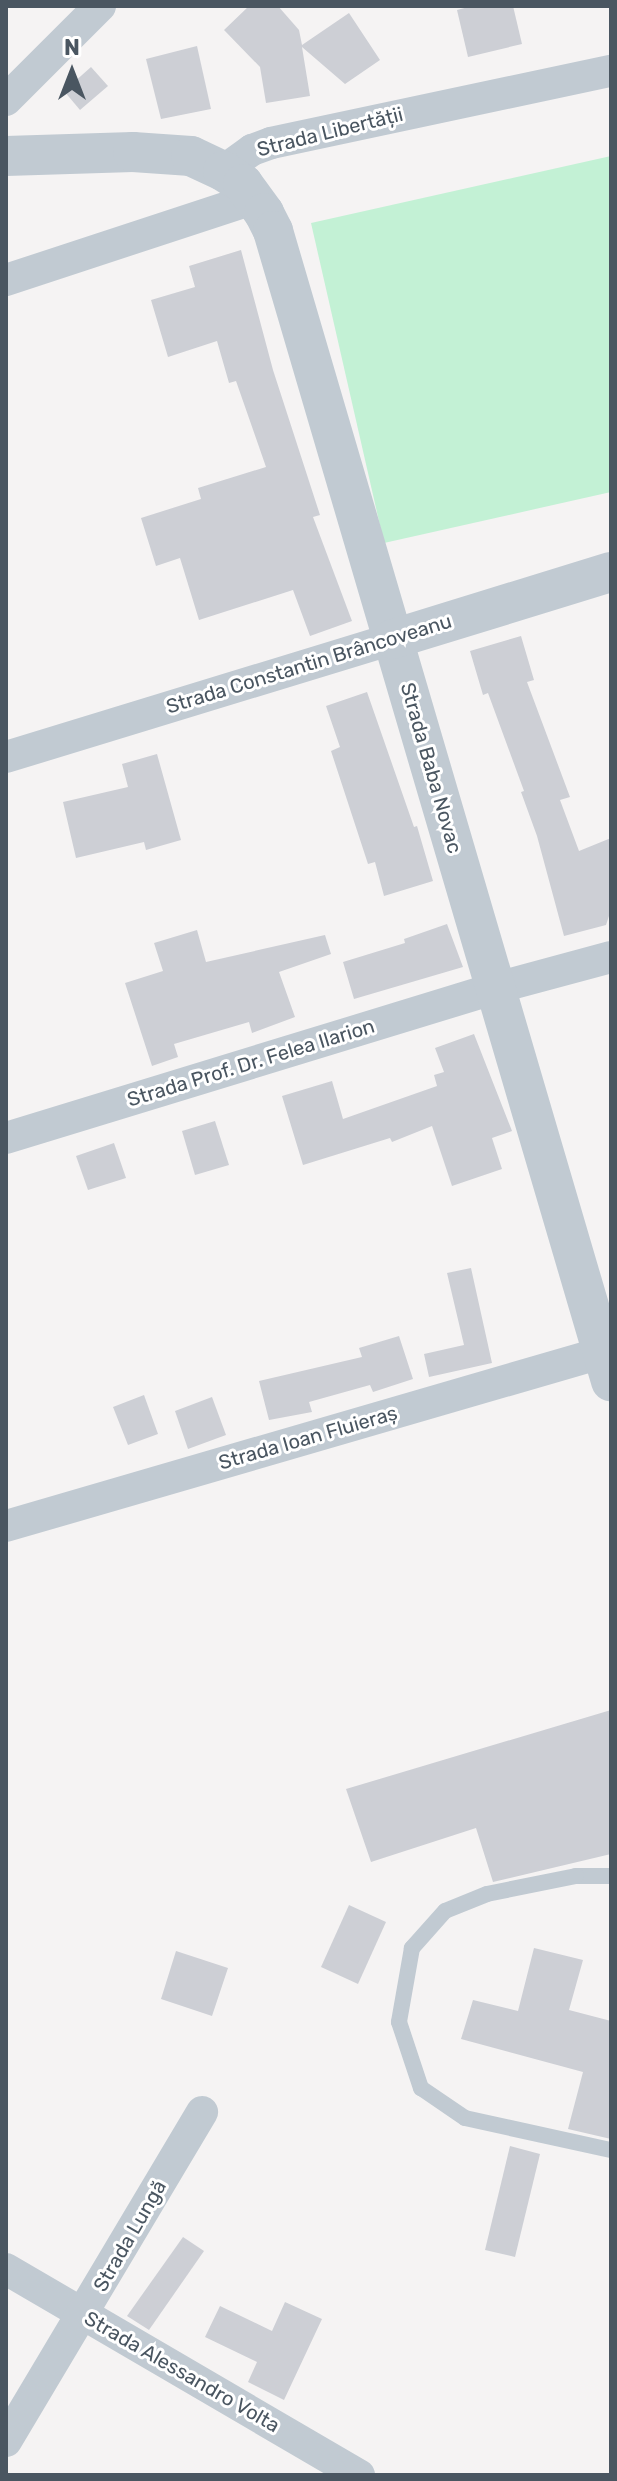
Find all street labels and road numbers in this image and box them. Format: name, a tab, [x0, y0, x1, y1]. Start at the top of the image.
street label: Strada Libertății	[254, 102, 406, 162]
street label: Strada Constantin Brâncoveanu	[163, 609, 455, 719]
street label: Strada Baba Novac	[395, 680, 467, 856]
street label: Strada Prof. Dr. Felea Ilarion	[124, 1014, 378, 1112]
street label: Strada Ioan Fluieraș	[216, 1401, 400, 1475]
street label: Strada Lungă	[88, 2176, 172, 2296]
street label: Strada Alessandro Volta	[80, 2306, 284, 2438]

